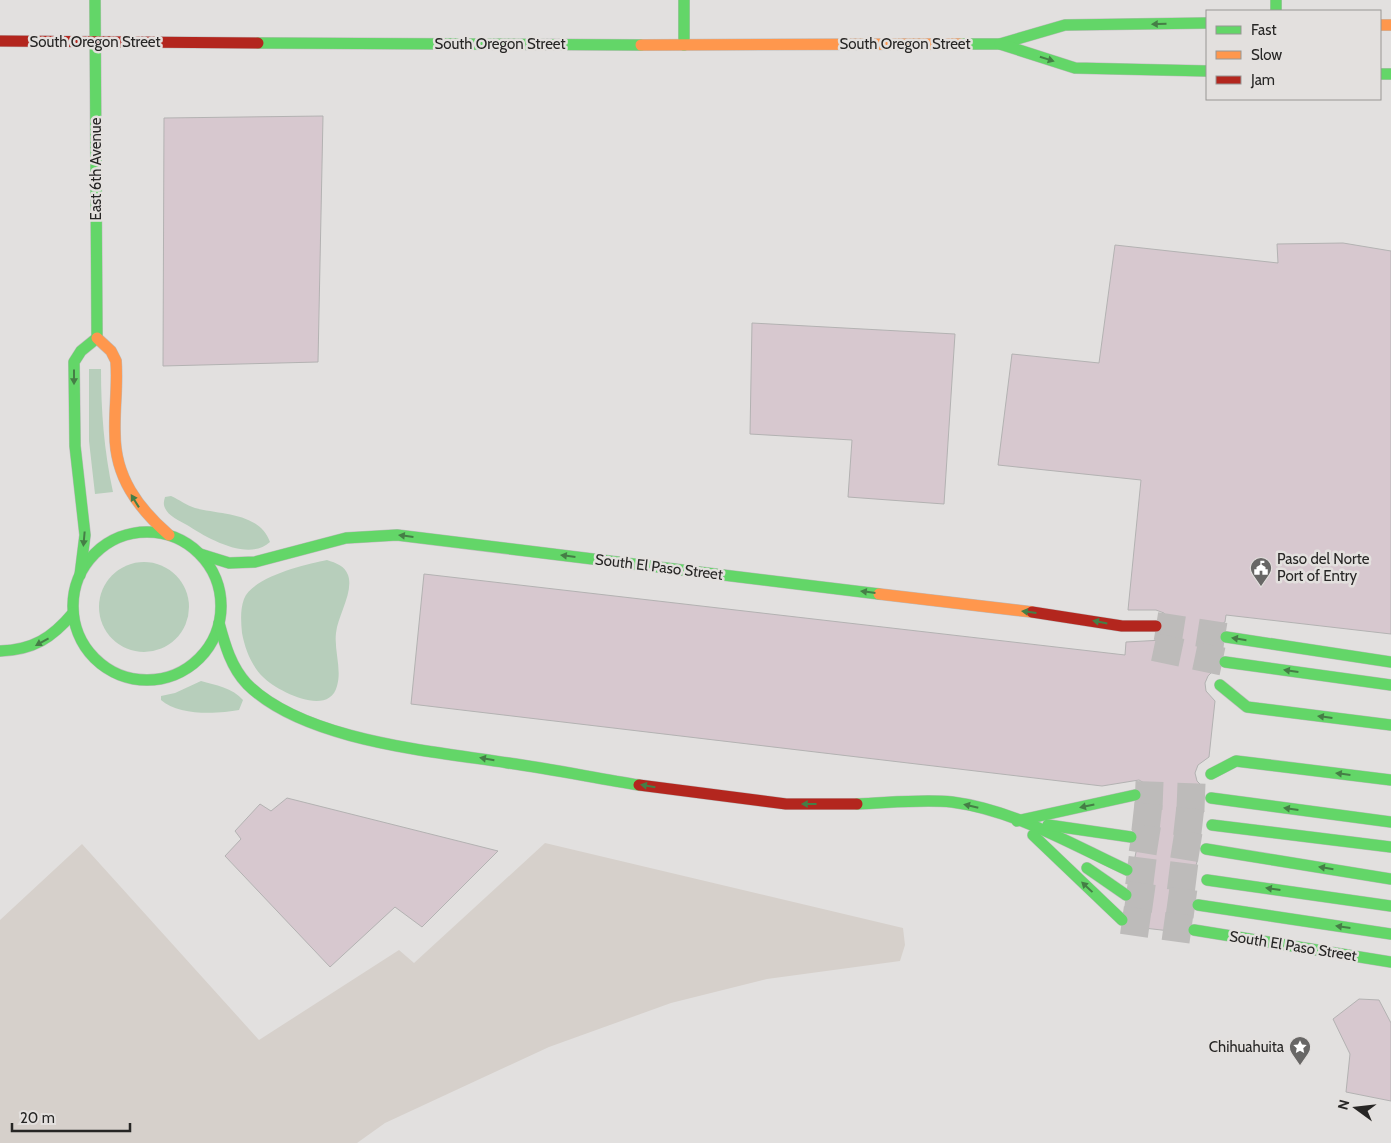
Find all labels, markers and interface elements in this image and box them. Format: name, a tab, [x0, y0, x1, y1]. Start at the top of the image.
legend	[1206, 10, 1381, 100]
one-way arrow	[1150, 20, 1166, 28]
text: Fast	[1251, 21, 1276, 39]
street label: South Oregon Street	[29, 33, 161, 51]
street label: South Oregon Street	[434, 35, 566, 53]
street label: South Oregon Street	[839, 35, 971, 53]
text: Slow	[1251, 46, 1282, 64]
one-way arrow	[1039, 56, 1054, 63]
text: Jam	[1250, 71, 1275, 89]
street label: East 6th Avenue	[87, 117, 105, 220]
one-way arrow	[70, 370, 78, 386]
one-way arrow	[130, 494, 140, 508]
one-way arrow	[80, 531, 88, 547]
one-way arrow	[398, 532, 414, 540]
street label: South El Paso Street	[594, 550, 724, 584]
place label: Paso del Norte Port of Entry	[1277, 550, 1370, 585]
one-way arrow	[559, 552, 575, 560]
public building icon: Paso del Norte Port of Entry	[1249, 556, 1273, 587]
one-way arrow	[860, 588, 876, 596]
one-way arrow	[1021, 608, 1037, 616]
one-way arrow	[1091, 617, 1107, 625]
one-way arrow	[1231, 634, 1247, 642]
one-way arrow	[35, 638, 49, 646]
one-way arrow	[1282, 667, 1298, 675]
one-way arrow	[1317, 713, 1333, 721]
one-way arrow	[479, 755, 495, 763]
one-way arrow	[1334, 770, 1350, 778]
one-way arrow	[639, 782, 655, 790]
one-way arrow	[801, 800, 817, 808]
one-way arrow	[963, 802, 978, 810]
one-way arrow	[1079, 802, 1095, 810]
one-way arrow	[1282, 805, 1298, 813]
one-way arrow	[1317, 864, 1333, 872]
one-way arrow	[1081, 881, 1093, 893]
one-way arrow	[1265, 885, 1281, 893]
one-way arrow	[1334, 923, 1350, 931]
street label: South El Paso Street	[1228, 927, 1358, 965]
place icon: Chihuahuita	[1288, 1035, 1312, 1066]
place label: Chihuahuita	[1209, 1038, 1285, 1056]
north arrow	[1331, 1083, 1381, 1133]
text: N	[1333, 1098, 1353, 1112]
scale bar	[12, 1100, 130, 1132]
text: 20 m	[20, 1109, 55, 1127]

